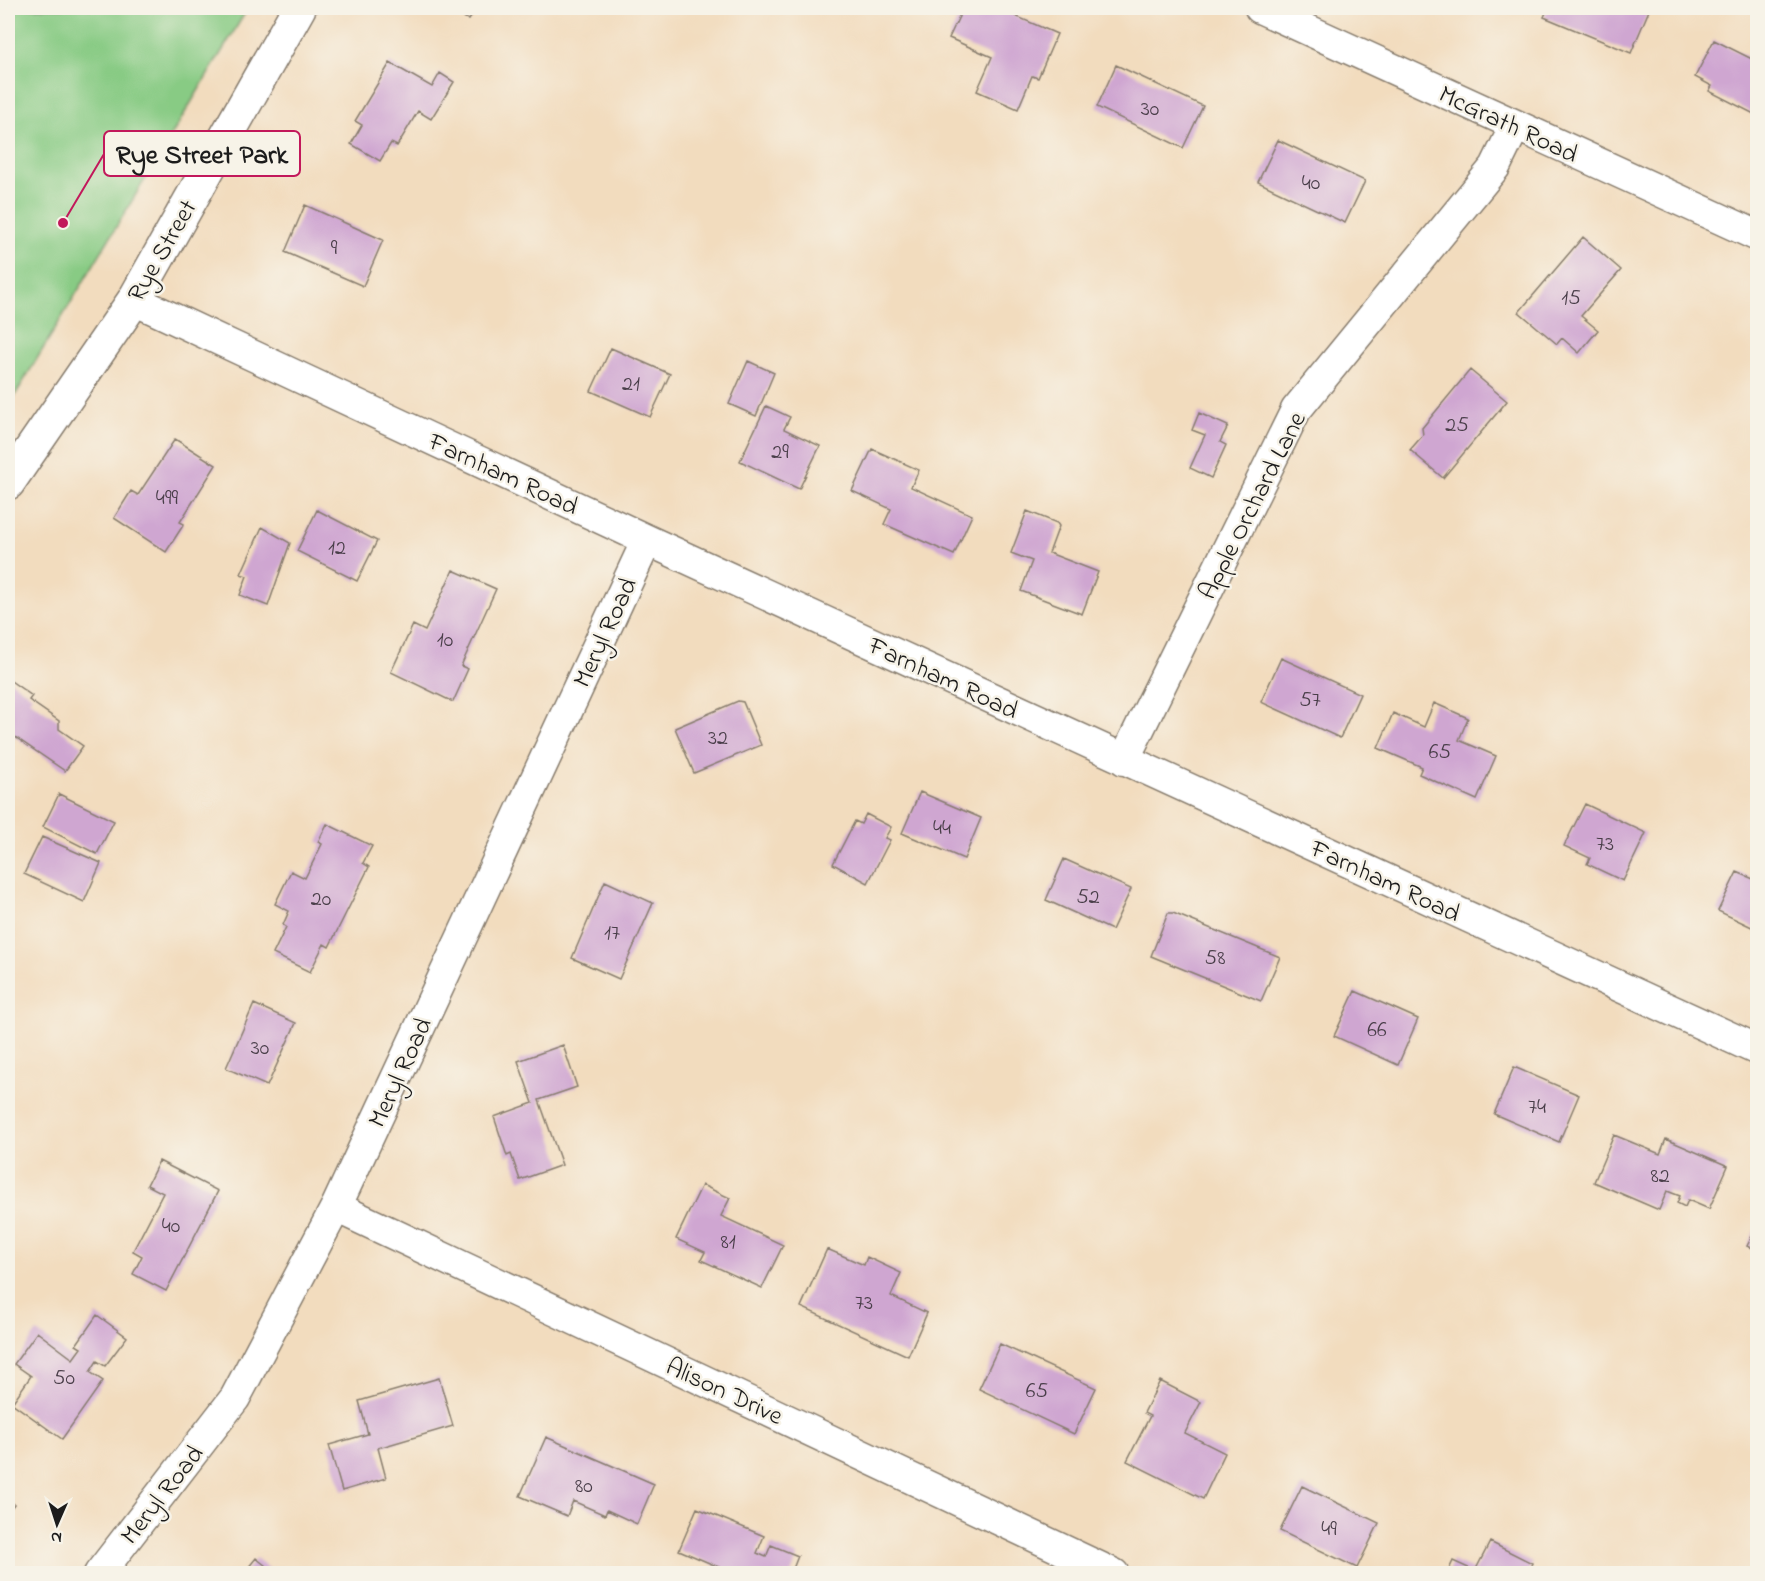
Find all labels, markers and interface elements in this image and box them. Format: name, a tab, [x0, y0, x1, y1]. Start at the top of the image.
street label: McGrath Road	[1432, 77, 1584, 175]
house number: 30	[1141, 94, 1159, 126]
callout: Rye Street Park	[104, 131, 300, 176]
text: Rye Street Park	[116, 137, 289, 176]
house number: 40	[1302, 168, 1320, 200]
street label: Rye Street	[119, 193, 208, 310]
house number: 9	[331, 233, 338, 265]
house number: 15	[1561, 283, 1581, 315]
house number: 21	[622, 369, 640, 401]
street label: Apple Orchard Lane	[1190, 405, 1318, 607]
house number: 25	[1445, 410, 1469, 442]
street label: Farnham Road	[421, 424, 584, 527]
house number: 29	[771, 437, 789, 469]
house number: 499	[156, 483, 179, 515]
house number: 12	[328, 533, 346, 565]
street label: Meryl Road	[565, 572, 649, 694]
house number: 10	[437, 625, 453, 657]
street label: Farnham Road	[861, 628, 1024, 731]
house number: 57	[1299, 685, 1321, 717]
house number: 32	[708, 723, 728, 755]
house number: 65	[1429, 737, 1451, 769]
house number: 44	[933, 813, 951, 845]
house number: 73	[1596, 829, 1614, 861]
street label: Farnham Road	[1303, 831, 1466, 934]
house number: 52	[1076, 882, 1100, 914]
house number: 20	[311, 884, 331, 916]
house number: 17	[604, 918, 620, 950]
house number: 58	[1205, 943, 1225, 975]
street label: Meryl Road	[360, 1012, 444, 1134]
house number: 66	[1367, 1015, 1387, 1047]
house number: 30	[251, 1033, 269, 1065]
house number: 74	[1528, 1092, 1546, 1124]
house number: 82	[1650, 1161, 1670, 1193]
house number: 40	[162, 1211, 180, 1243]
house number: 81	[720, 1227, 736, 1259]
house number: 73	[855, 1288, 873, 1320]
street label: Alison Drive	[659, 1349, 789, 1437]
house number: 50	[53, 1363, 75, 1395]
house number: 65	[1026, 1376, 1048, 1408]
street label: Meryl Road	[112, 1438, 215, 1554]
house number: 80	[575, 1471, 593, 1503]
north arrow	[27, 1494, 87, 1554]
house number: 49	[1321, 1514, 1337, 1546]
text: N	[50, 1525, 62, 1549]

